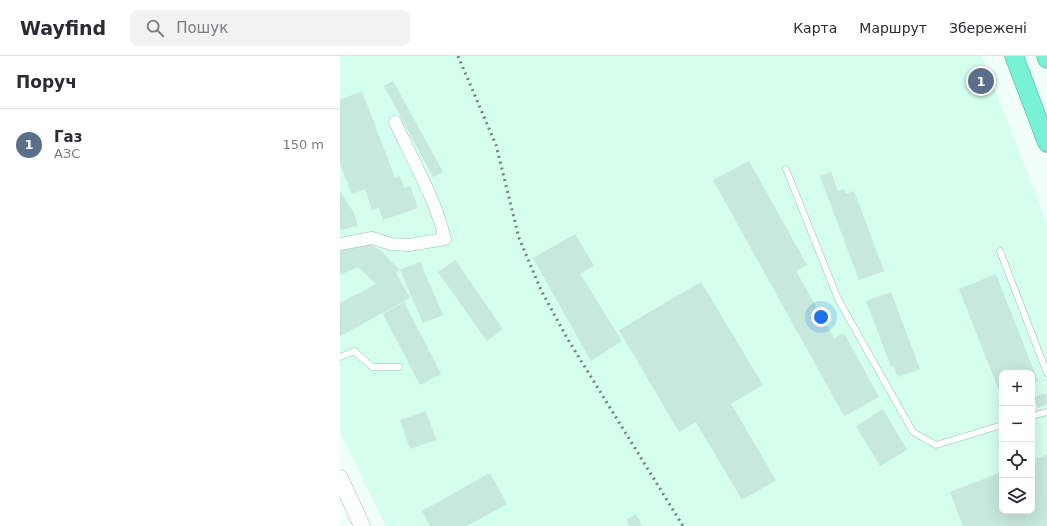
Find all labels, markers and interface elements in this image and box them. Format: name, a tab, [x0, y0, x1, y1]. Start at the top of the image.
search box	[130, 10, 410, 46]
text: Wayfind	[20, 17, 106, 39]
icon: search	[144, 17, 166, 39]
text: Пошук	[176, 19, 228, 37]
text: Карта	[793, 20, 837, 36]
text: Маршрут	[859, 20, 927, 36]
text: Збережені	[949, 20, 1027, 36]
pin: 1	[968, 66, 994, 96]
text: Поруч	[16, 72, 77, 92]
text: Газ	[54, 128, 82, 146]
text: 1	[24, 137, 34, 152]
text: 150 m	[282, 137, 324, 152]
text: АЗС	[54, 146, 80, 161]
your location	[811, 307, 831, 327]
map controls	[999, 370, 1035, 514]
button: +	[999, 370, 1035, 406]
button: −	[999, 406, 1035, 442]
button: locate	[999, 442, 1035, 478]
button: layers	[999, 478, 1035, 514]

